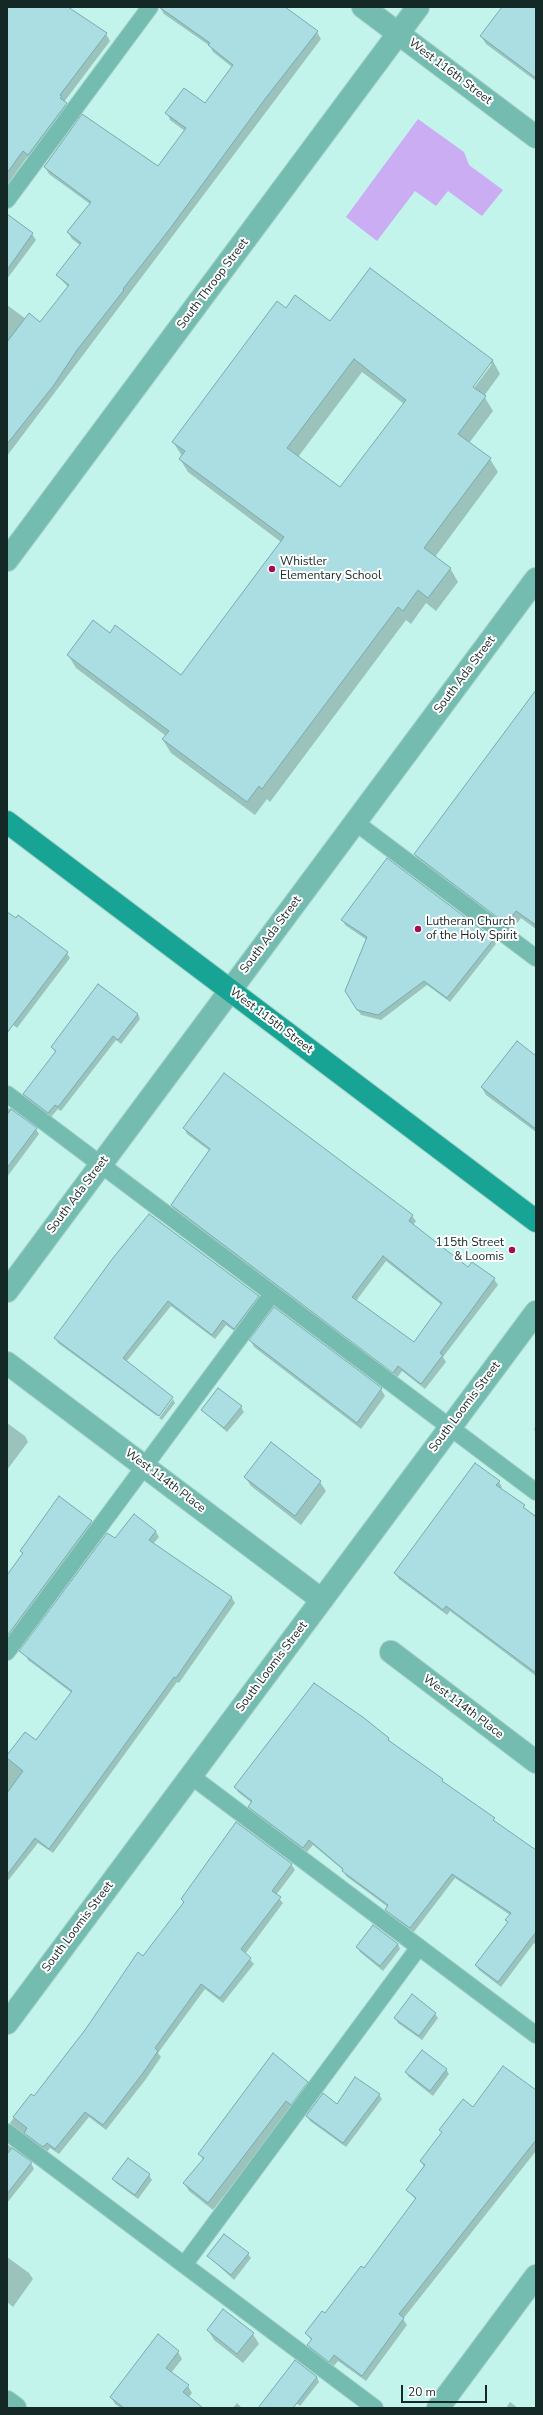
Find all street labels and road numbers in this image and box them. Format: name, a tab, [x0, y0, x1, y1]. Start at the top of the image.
street label: West 116th Street	[406, 36, 494, 108]
street label: South Throop Street	[174, 236, 252, 332]
street label: South Ada Street	[431, 634, 499, 716]
street label: South Ada Street	[237, 894, 305, 976]
street label: West 115th Street	[227, 985, 315, 1057]
street label: South Ada Street	[44, 1154, 112, 1236]
street label: South Loomis Street	[426, 1359, 504, 1455]
street label: West 114th Place	[122, 1446, 208, 1516]
street label: South Loomis Street	[233, 1619, 311, 1715]
street label: West 114th Place	[420, 1672, 506, 1742]
street label: South Loomis Street	[39, 1879, 117, 1975]

